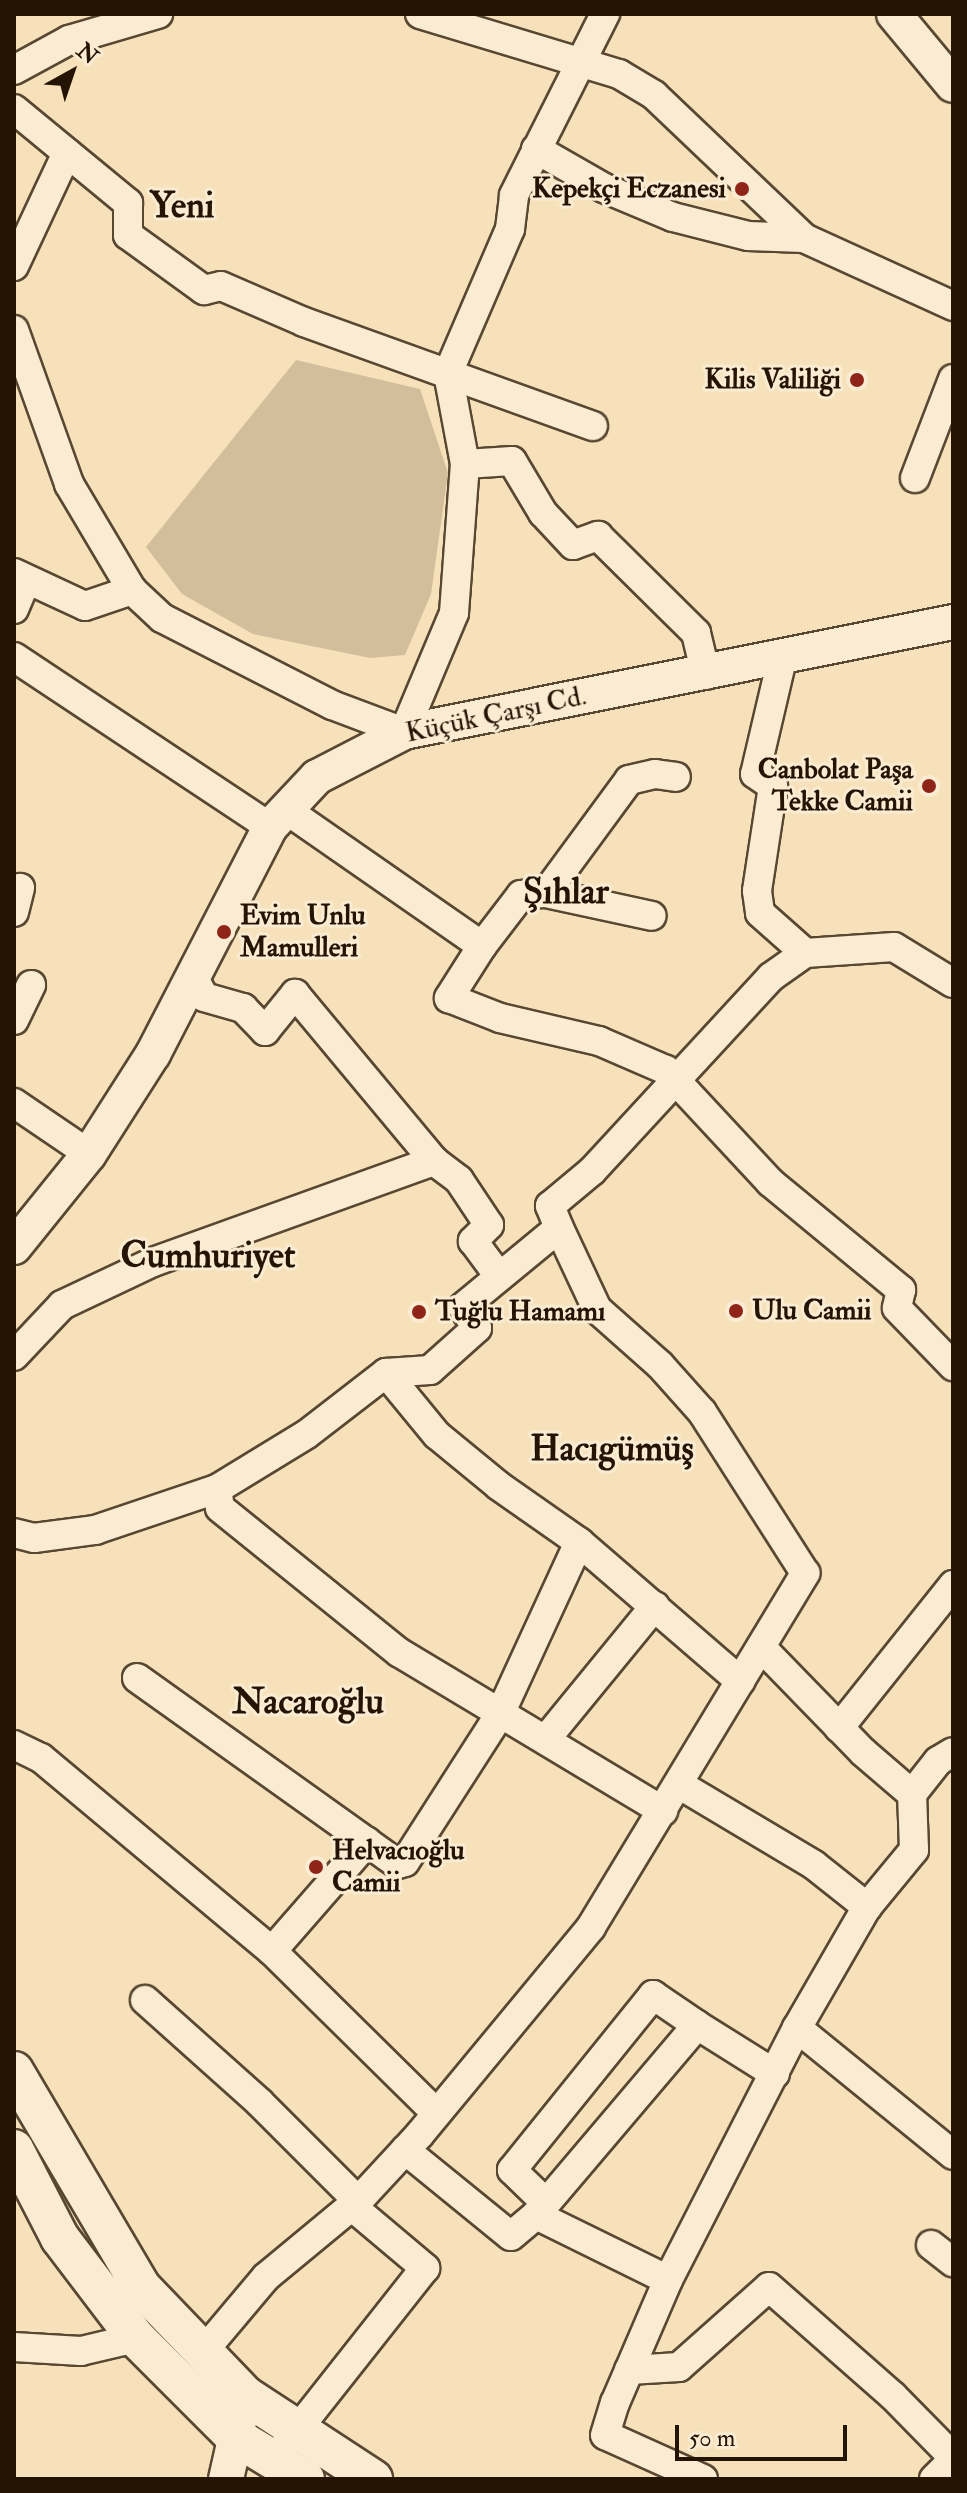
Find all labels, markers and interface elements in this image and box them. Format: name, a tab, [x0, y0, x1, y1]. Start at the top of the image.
north arrow	[32, 32, 112, 112]
text: N	[71, 37, 104, 71]
place label: Kepekçi Eczanesi	[532, 172, 726, 206]
marker: Kepekçi Eczanesi	[733, 180, 751, 198]
district label: Yeni	[150, 184, 214, 228]
place label: Kilis Valiliği	[704, 363, 841, 397]
marker: Kilis Valiliği	[848, 371, 866, 389]
street label: Küçük Çarşı Cd.	[403, 679, 589, 751]
place label: Canbolat Paşa Tekke Camii	[758, 753, 913, 819]
marker: Canbolat Paşa Tekke Camii	[920, 777, 938, 795]
district label: Şıhlar	[523, 870, 609, 914]
place label: Evim Unlu Mamulleri	[240, 899, 365, 965]
marker: Evim Unlu Mamulleri	[215, 923, 233, 941]
district label: Cumhuriyet	[120, 1234, 296, 1278]
place label: Ulu Camii	[752, 1294, 871, 1328]
place label: Tuğlu Hamamı	[435, 1295, 605, 1329]
marker: Ulu Camii	[727, 1302, 745, 1320]
marker: Tuğlu Hamamı	[410, 1303, 428, 1321]
district label: Hacıgümüş	[530, 1427, 694, 1471]
district label: Nacaroğlu	[232, 1680, 384, 1724]
place label: Helvacıoğlu Camii	[332, 1834, 464, 1900]
marker: Helvacıoğlu Camii	[307, 1858, 325, 1876]
scale bar	[679, 2409, 851, 2459]
text: 50 m	[689, 2423, 735, 2454]

